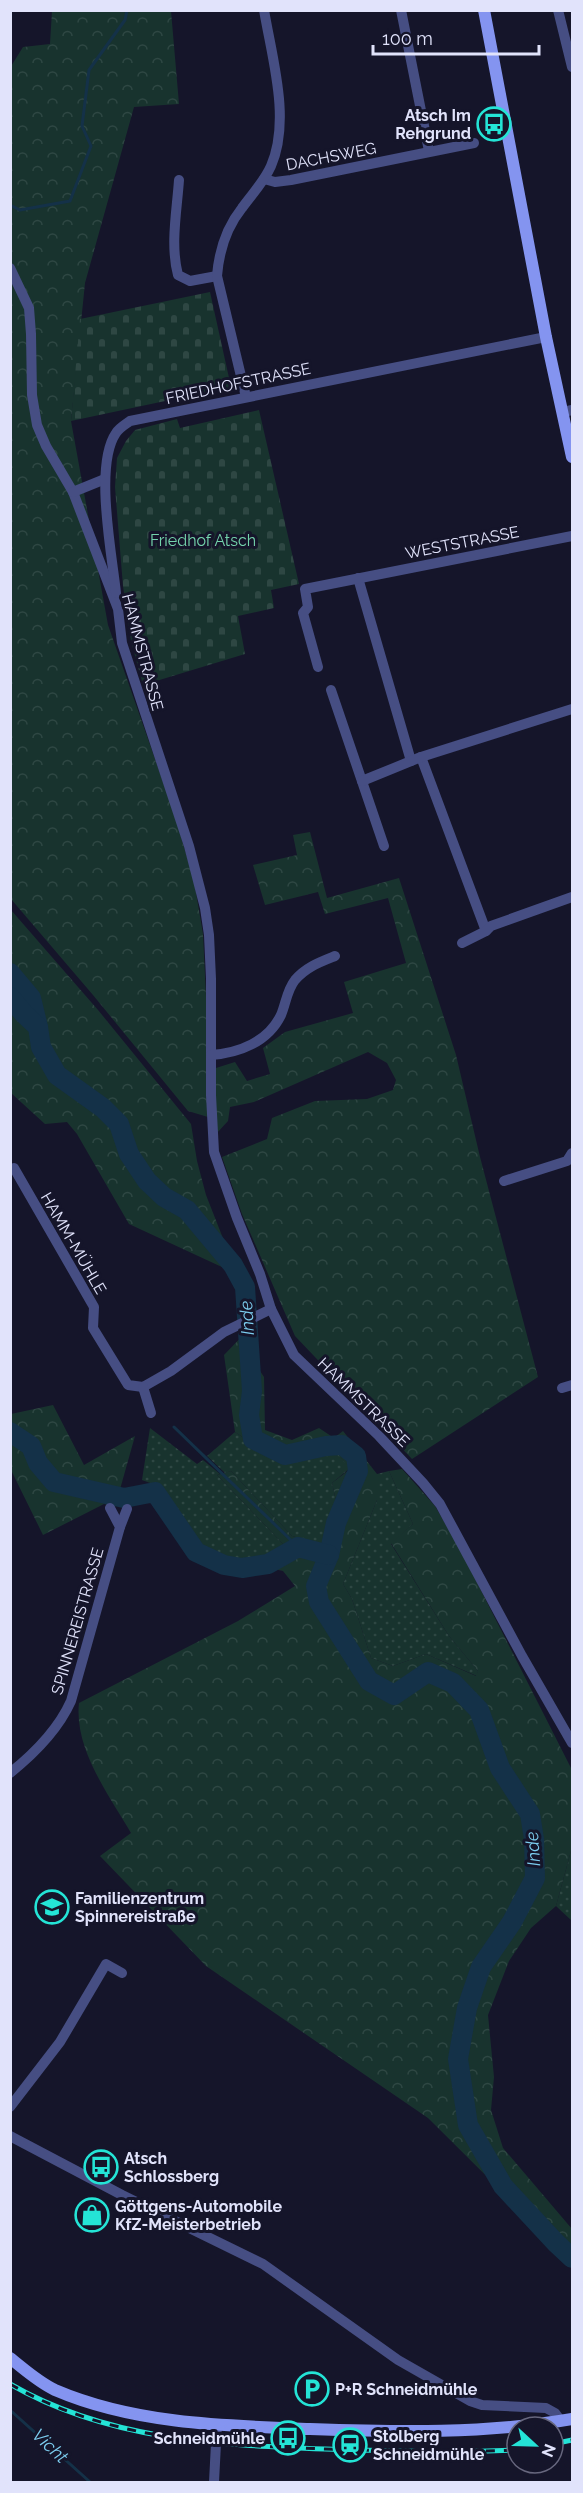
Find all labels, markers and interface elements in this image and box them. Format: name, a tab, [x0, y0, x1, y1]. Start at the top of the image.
scale bar	[373, 18, 540, 56]
text: 100 m	[382, 28, 433, 49]
place label: Atsch Im Rehgrund	[395, 106, 471, 143]
bus stop icon: Atsch Im Rehgrund	[476, 106, 512, 142]
street label: DACHSWEG	[284, 138, 378, 175]
street label: FRIEDHOFSTRASSE	[164, 359, 313, 408]
street label: WESTSTRASSE	[404, 522, 521, 563]
park label: Friedhof Atsch	[150, 531, 256, 550]
street label: HAMMSTRASSE	[118, 592, 167, 713]
street label: HAMM-MÜHLE	[37, 1188, 111, 1298]
water label: Inde	[235, 1300, 258, 1336]
street label: HAMMSTRASSE	[314, 1354, 414, 1451]
street label: SPINNEREISTRASSE	[47, 1545, 108, 1697]
water label: Inde	[521, 1831, 544, 1867]
school or university icon: Familienzentrum Spinnereistraße	[34, 1889, 70, 1925]
place label: Familienzentrum Spinnereistraße	[75, 1889, 204, 1926]
bus stop icon: Atsch Schlossberg	[83, 2149, 119, 2185]
place label: Atsch Schlossberg	[124, 2149, 219, 2186]
shop icon: Göttgens-Automobile KfZ-Meisterbetrieb	[74, 2197, 110, 2233]
place label: Göttgens-Automobile KfZ-Meisterbetrieb	[115, 2197, 282, 2234]
parking icon: P+R Schneidmühle	[294, 2371, 330, 2407]
place label: P+R Schneidmühle	[335, 2380, 478, 2399]
north arrow	[505, 2415, 565, 2475]
bus stop icon: Schneidmühle	[270, 2420, 306, 2456]
water label: Vicht	[28, 2424, 73, 2467]
station icon: Stolberg Schneidmühle	[332, 2427, 368, 2463]
place label: Stolberg Schneidmühle	[373, 2427, 485, 2464]
place label: Schneidmühle	[154, 2429, 265, 2448]
text: N	[537, 2441, 560, 2460]

